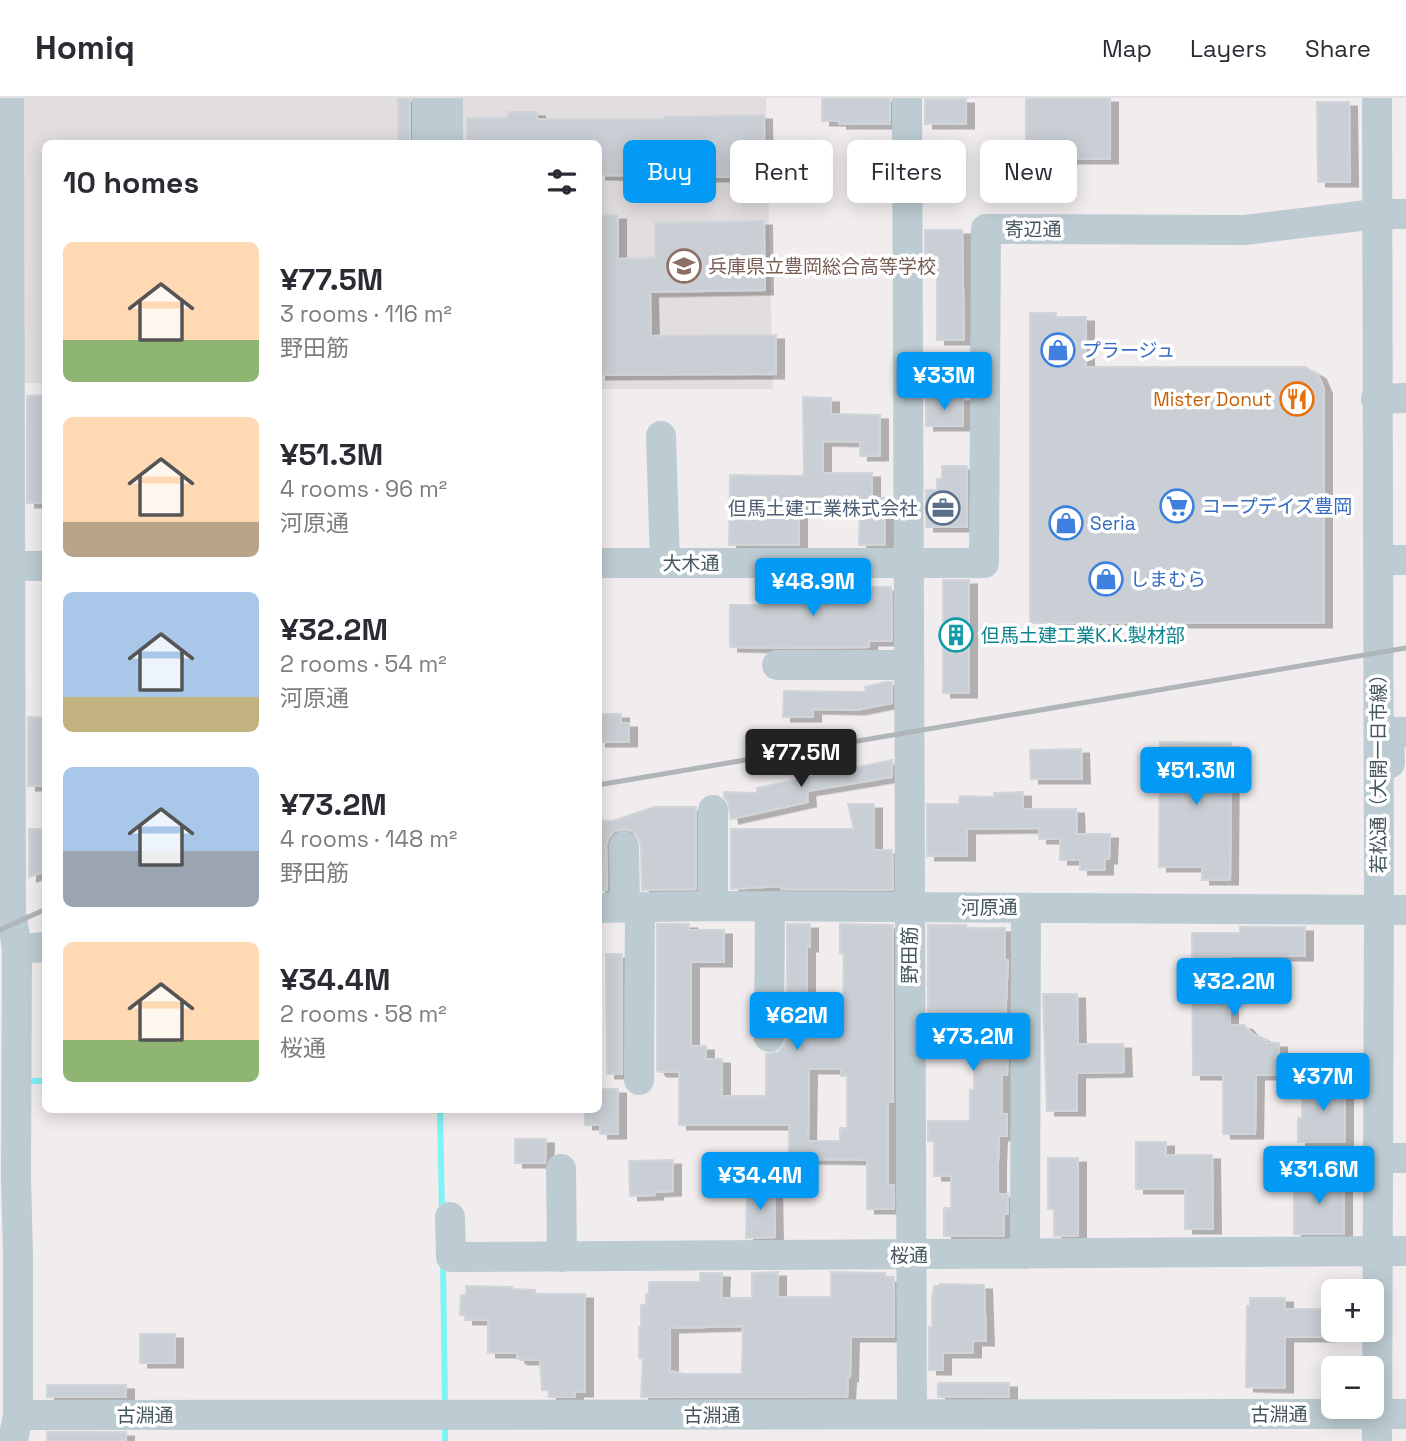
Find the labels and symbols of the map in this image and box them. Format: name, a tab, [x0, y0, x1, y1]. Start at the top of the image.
street label: 寄辺通	[1004, 217, 1062, 242]
school or university icon: 兵庫県立豊岡総合高等学校	[665, 247, 703, 285]
place label: 兵庫県立豊岡総合高等学校	[708, 254, 936, 279]
shop icon: プラージュ	[1039, 331, 1077, 369]
place label: プラージュ	[1082, 338, 1175, 363]
pin: ¥33M	[903, 352, 985, 412]
restaurant icon: Mister Donut	[1278, 380, 1316, 418]
place label: Mister Donut	[1153, 387, 1272, 412]
supermarket icon: コープデイズ豊岡	[1158, 487, 1196, 525]
office icon: 但馬土建工業株式会社	[924, 489, 962, 527]
place label: コープデイズ豊岡	[1202, 494, 1352, 519]
place label: 但馬土建工業株式会社	[728, 496, 918, 521]
shop icon: Seria	[1047, 504, 1085, 542]
place label: Seria	[1090, 511, 1136, 536]
street label: 大木通	[662, 551, 720, 576]
pin: ¥48.9M	[756, 559, 870, 618]
shop icon: しまむら	[1087, 560, 1125, 598]
place label: しまむら	[1130, 567, 1206, 592]
building icon: 但馬土建工業K.K.製材部	[937, 616, 975, 654]
place label: 但馬土建工業K.K.製材部	[981, 623, 1185, 648]
street label: 若松通（大開一日市線）	[1366, 664, 1391, 874]
pin: ¥77.5M	[744, 730, 858, 789]
pin: ¥51.3M	[1139, 748, 1253, 807]
street label: 河原通	[960, 895, 1018, 920]
street label: 野田筋	[897, 926, 922, 984]
pin: ¥32.2M	[1177, 958, 1291, 1018]
pin: ¥62M	[756, 992, 838, 1052]
pin: ¥73.2M	[916, 1014, 1030, 1073]
pin: ¥37M	[1282, 1054, 1364, 1113]
pin: ¥31.6M	[1262, 1146, 1376, 1206]
pin: ¥34.4M	[703, 1152, 817, 1212]
street label: 桜通	[890, 1243, 928, 1268]
street label: 古淵通	[1250, 1402, 1308, 1427]
street label: 古淵通	[116, 1403, 174, 1428]
street label: 古淵通	[683, 1403, 741, 1428]

